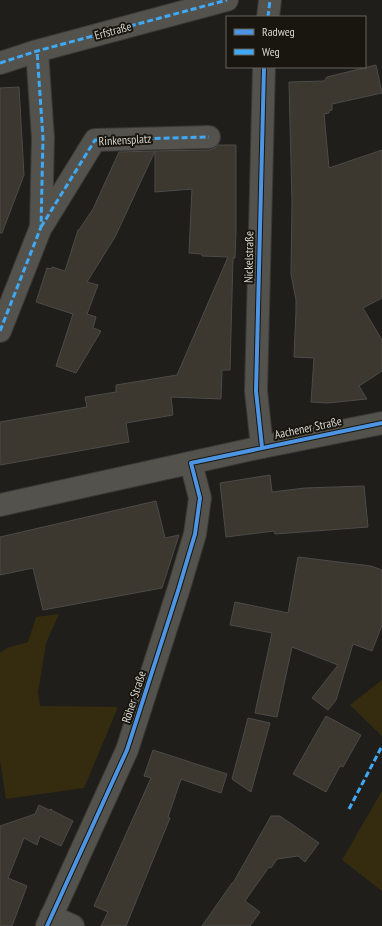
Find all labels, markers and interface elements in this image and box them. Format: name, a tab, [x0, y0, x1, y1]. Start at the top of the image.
legend	[226, 16, 366, 68]
street label: Erfstraße	[93, 18, 133, 43]
text: Radweg	[262, 24, 295, 39]
text: Weg	[262, 44, 280, 59]
street label: Rinkensplatz	[98, 131, 152, 148]
street label: Nickelstraße	[241, 231, 256, 283]
street label: Aachener Straße	[273, 413, 343, 442]
street label: Röher Straße	[118, 669, 149, 725]

